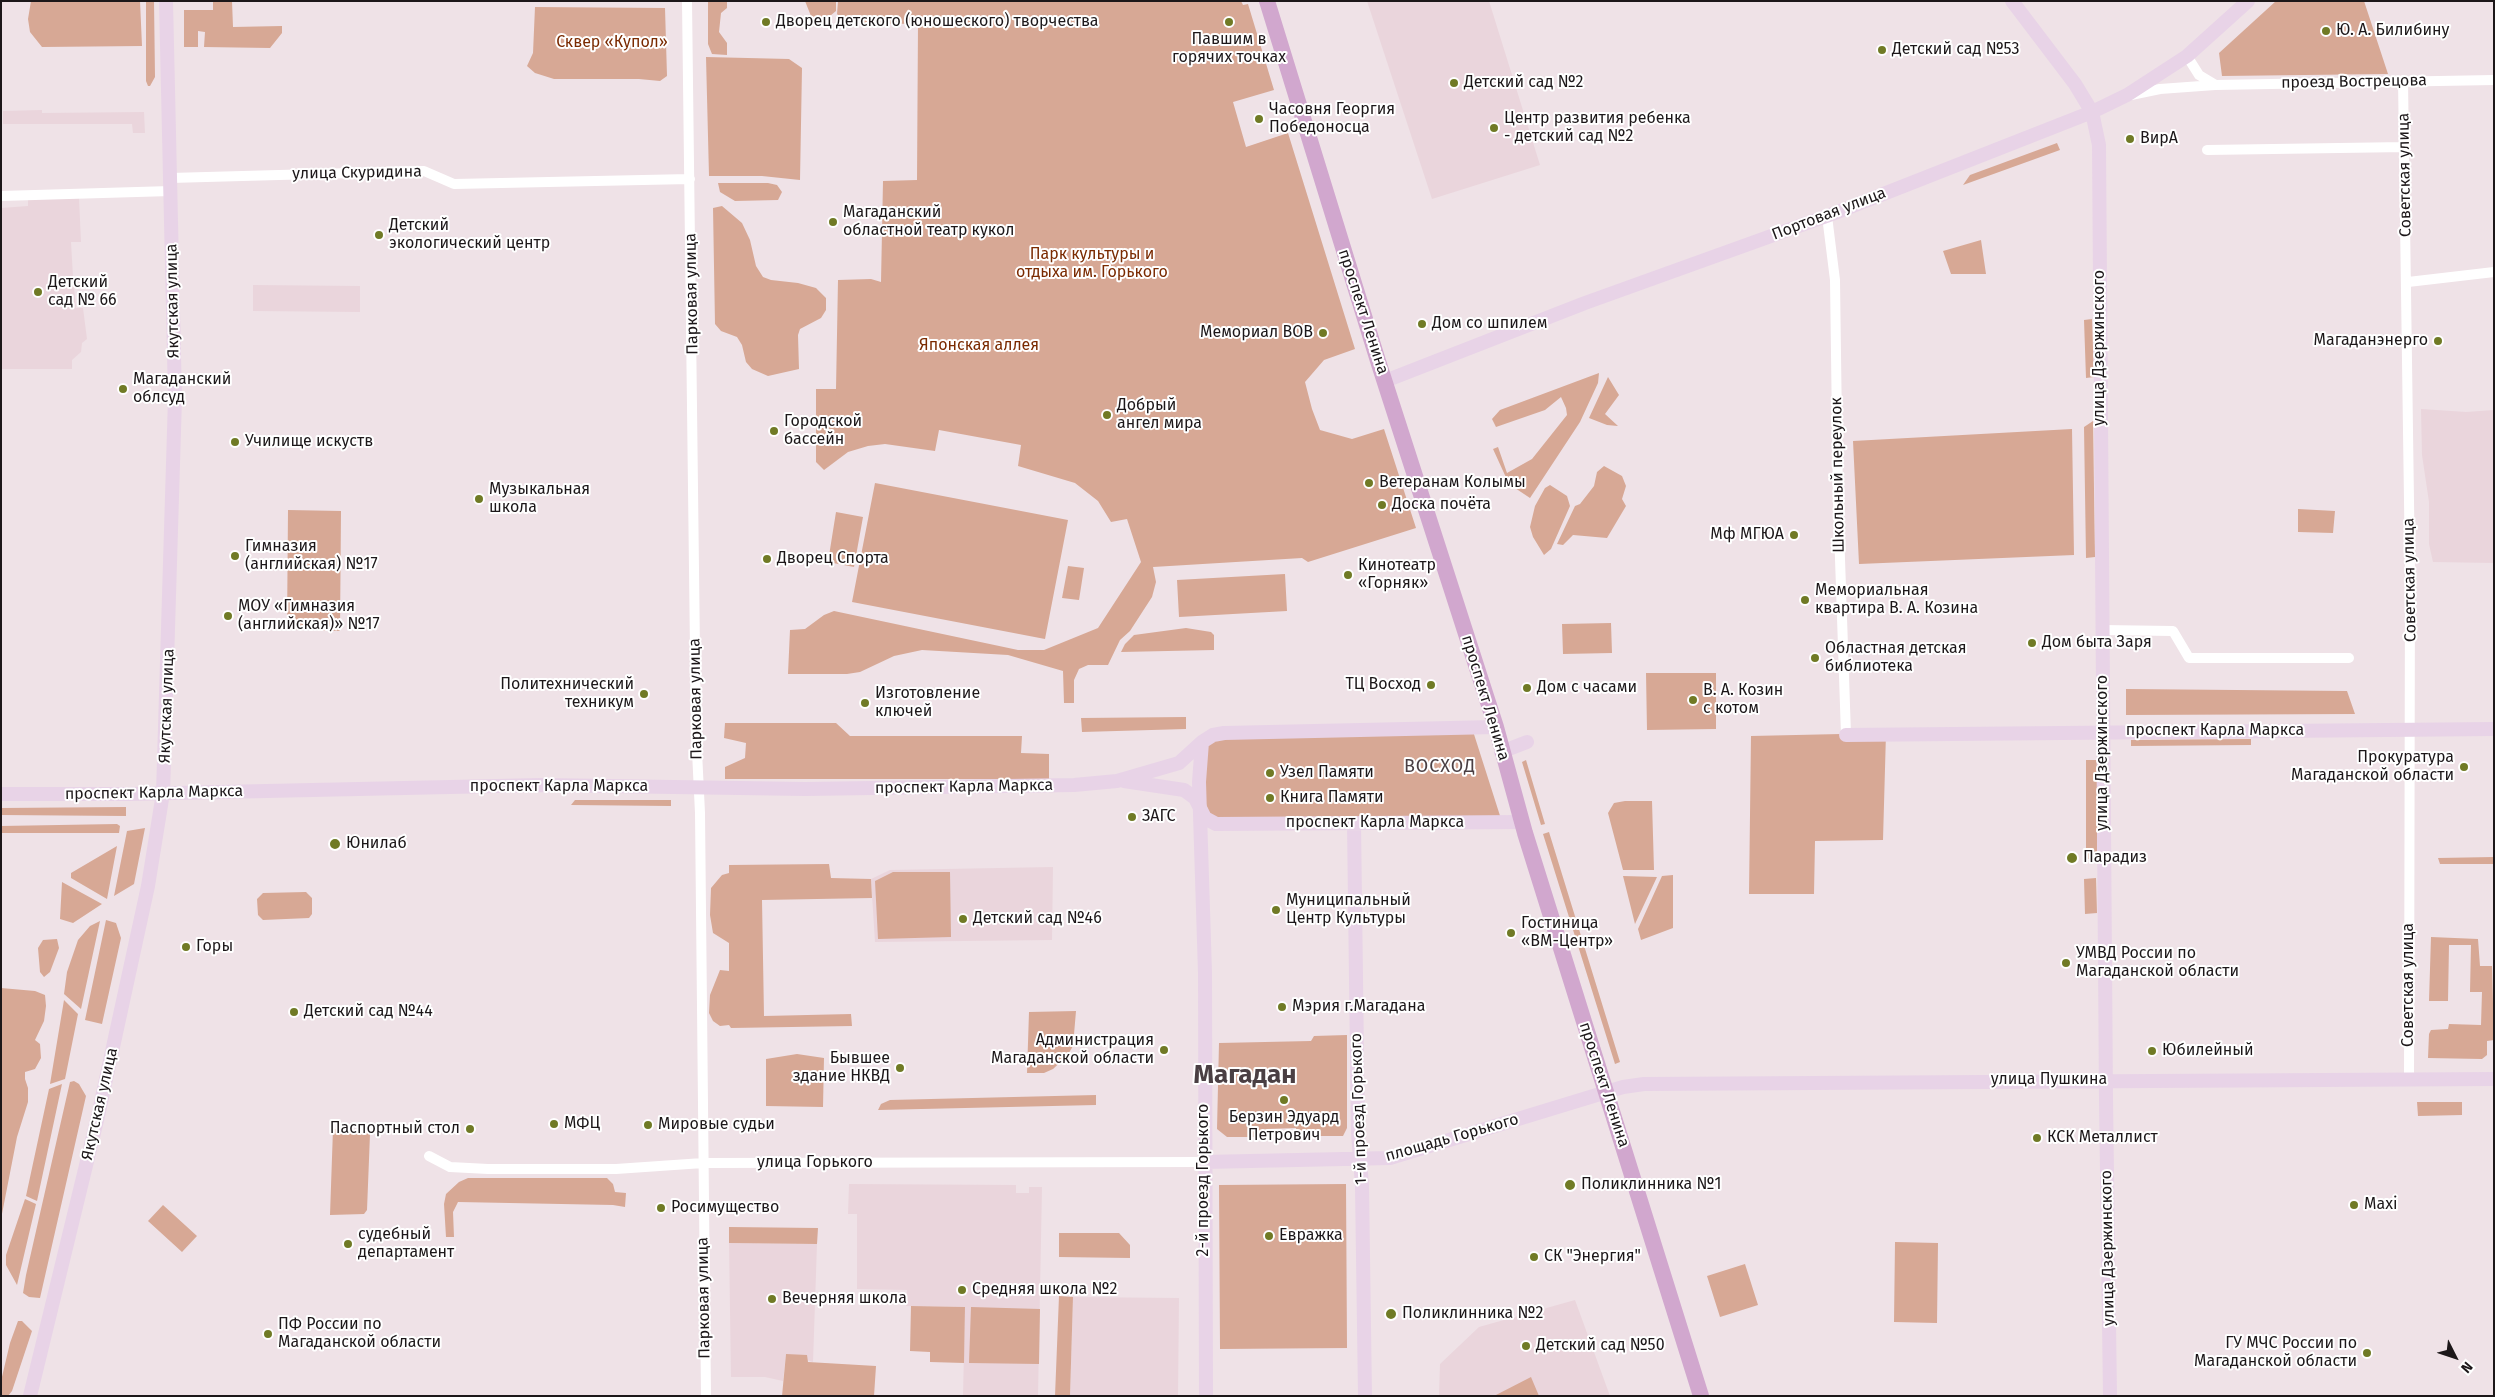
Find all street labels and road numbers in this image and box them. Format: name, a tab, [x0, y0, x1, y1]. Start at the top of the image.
street label: проезд Вострецова	[2281, 71, 2427, 93]
street label: Советская улица	[2394, 113, 2416, 237]
street label: улица Скуридина	[292, 162, 422, 184]
street label: Портовая улица	[1769, 183, 1889, 245]
street label: Парковая улица	[681, 233, 703, 355]
street label: Якутская улица	[162, 243, 184, 359]
street label: проспект Ленина	[1334, 247, 1392, 377]
street label: улица Дзержинского	[2090, 270, 2110, 426]
street label: Школьный переулок	[1827, 397, 1849, 553]
street label: Советская улица	[2399, 518, 2421, 642]
street label: проспект Ленина	[1457, 633, 1513, 763]
street label: Парковая улица	[685, 638, 707, 760]
street label: Якутская улица	[155, 648, 179, 764]
street label: улица Дзержинского	[2093, 675, 2113, 831]
street label: проспект Карла Маркса	[2126, 721, 2304, 741]
street label: проспект Карла Маркса	[875, 776, 1053, 798]
street label: проспект Карла Маркса	[470, 777, 648, 797]
street label: проспект Карла Маркса	[65, 782, 243, 804]
street label: проспект Карла Маркса	[1286, 813, 1464, 833]
street label: Советская улица	[2399, 923, 2419, 1047]
street label: проспект Ленина	[1575, 1020, 1633, 1150]
street label: 1-й проезд Горького	[1347, 1033, 1371, 1185]
street label: Якутская улица	[78, 1046, 122, 1162]
street label: улица Пушкина	[1991, 1070, 2107, 1090]
street label: 2-й проезд Горького	[1194, 1104, 1214, 1256]
street label: площадь Горького	[1383, 1110, 1521, 1166]
street label: улица Горького	[757, 1153, 873, 1173]
street label: улица Дзержинского	[2097, 1170, 2119, 1326]
street label: Парковая улица	[693, 1237, 715, 1359]

